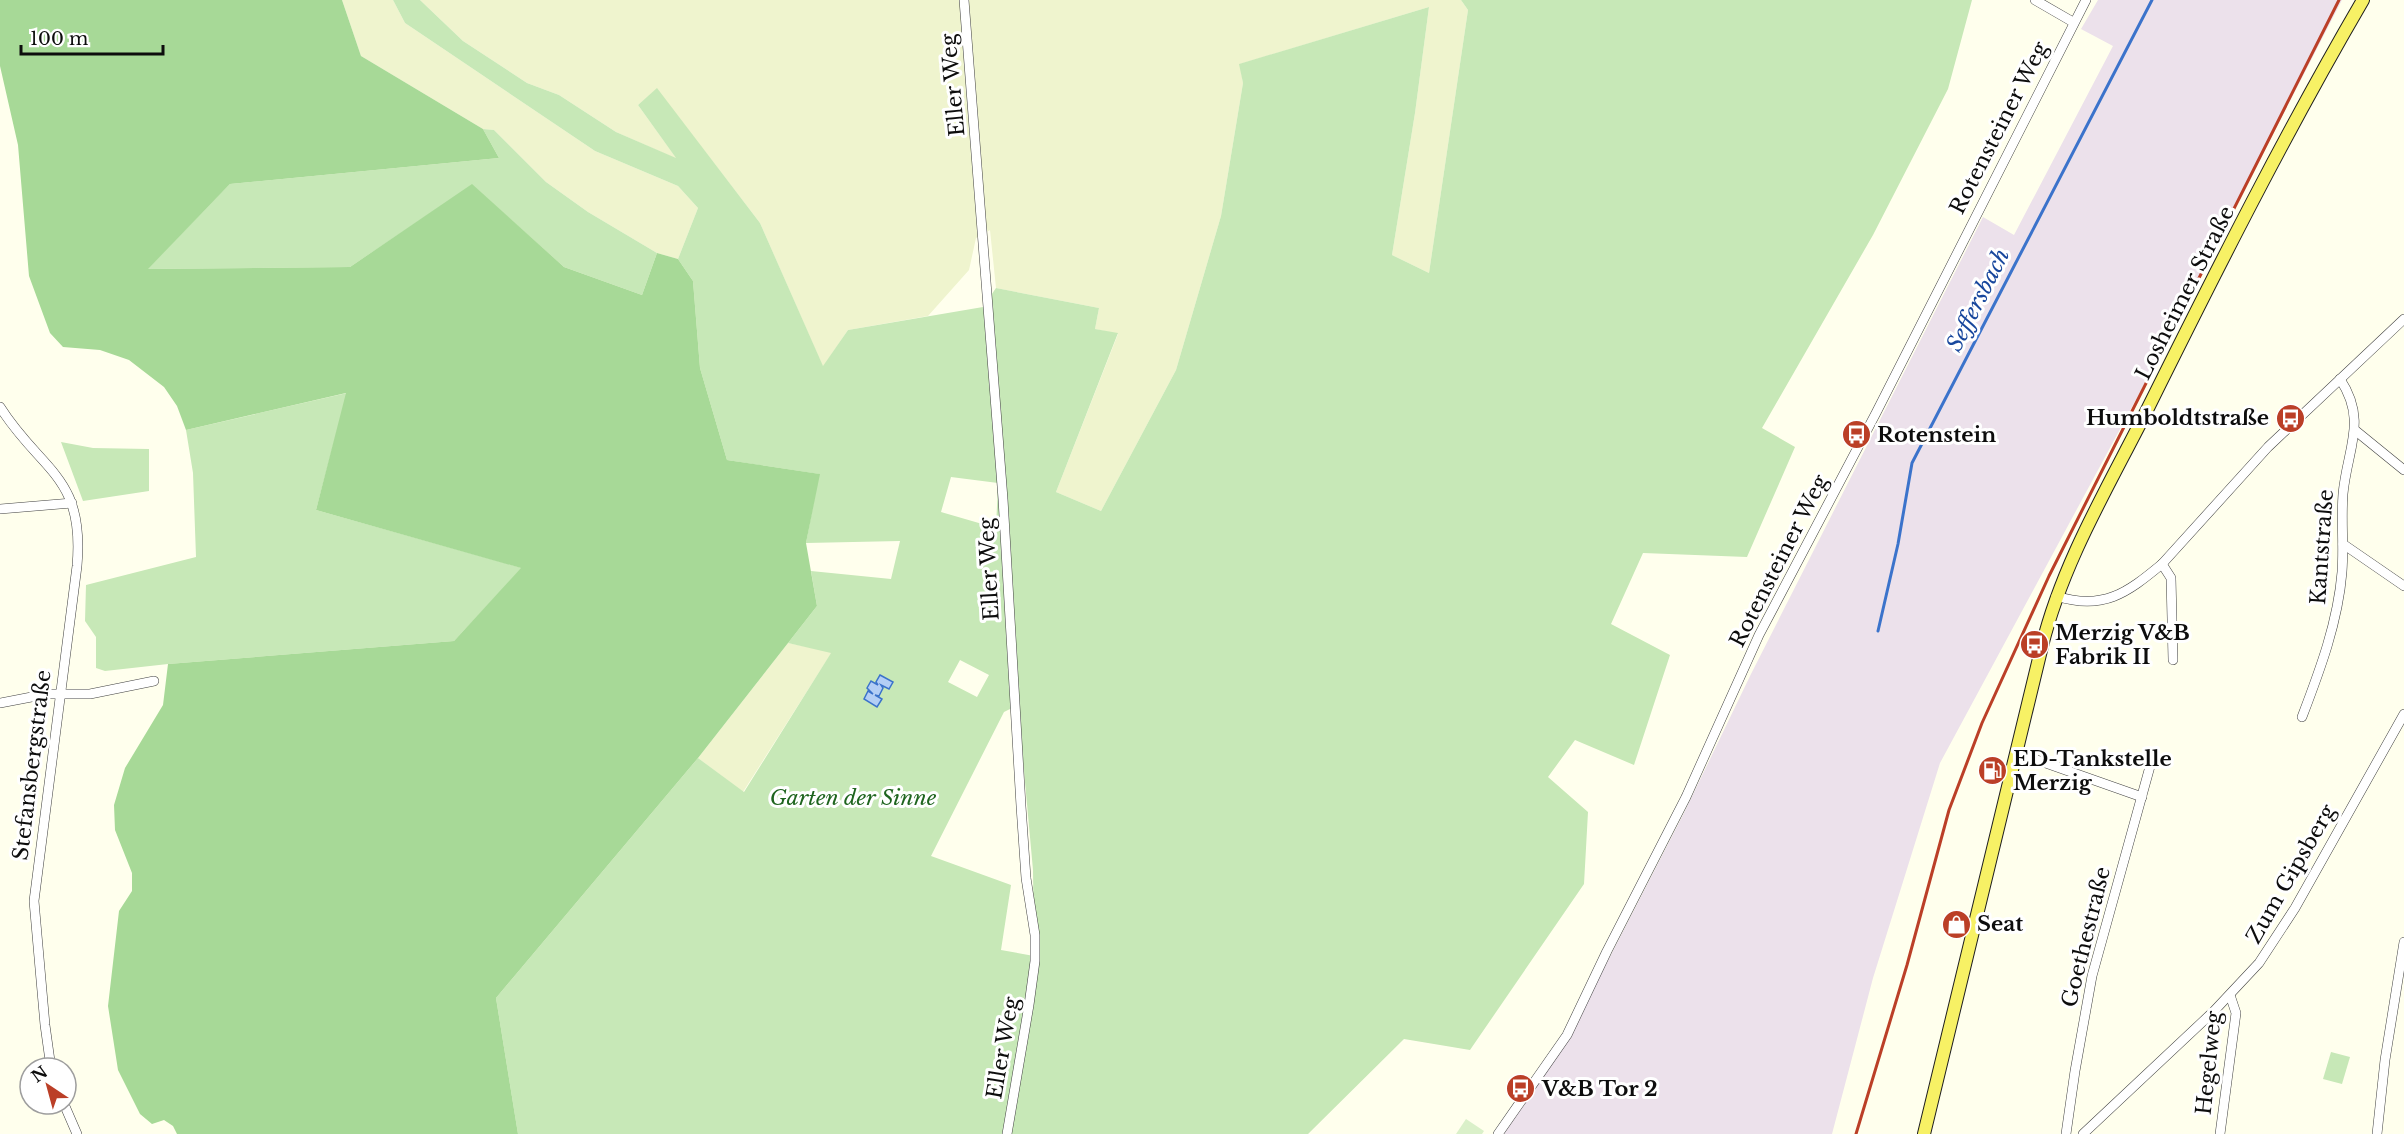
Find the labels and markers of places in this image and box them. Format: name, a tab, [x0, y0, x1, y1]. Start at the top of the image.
bus stop icon: Humboldtstraße	[2274, 402, 2306, 434]
place label: Humboldtstraße	[2086, 405, 2269, 431]
bus stop icon: Rotenstein	[1840, 419, 1872, 451]
place label: Rotenstein	[1877, 422, 1996, 448]
place label: Merzig V&B Fabrik II	[2055, 620, 2190, 670]
bus stop icon: Merzig V&B Fabrik II	[2018, 629, 2050, 661]
place label: ED-Tankstelle Merzig	[2013, 746, 2172, 796]
fuel station icon: ED-Tankstelle Merzig	[1976, 755, 2008, 787]
shop icon: Seat	[1940, 908, 1972, 940]
place label: Seat	[1977, 911, 2023, 937]
bus stop icon: V&B Tor 2	[1505, 1073, 1537, 1105]
place label: V&B Tor 2	[1541, 1076, 1658, 1102]

